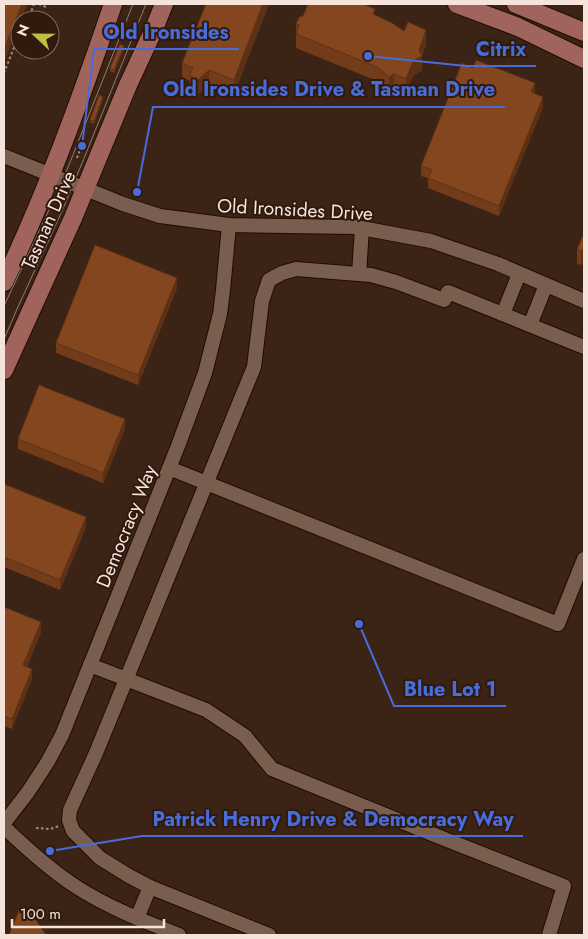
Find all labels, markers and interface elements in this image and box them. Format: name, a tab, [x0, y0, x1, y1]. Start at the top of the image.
north arrow	[10, 10, 60, 60]
callout: Old Ironsides	[94, 14, 239, 49]
text: Old Ironsides	[103, 18, 229, 47]
text: N	[12, 21, 34, 39]
callout: Citrix	[466, 31, 536, 66]
text: Citrix	[476, 35, 526, 64]
callout: Old Ironsides Drive & Tasman Drive	[153, 72, 505, 107]
text: Old Ironsides Drive & Tasman Drive	[163, 75, 495, 104]
street label: Tasman Drive	[15, 166, 82, 274]
street label: Old Ironsides Drive	[216, 192, 374, 227]
street label: Democracy Way	[90, 460, 164, 592]
callout: Blue Lot 1	[394, 671, 506, 706]
text: Blue Lot 1	[404, 675, 496, 704]
callout: Patrick Henry Drive & Democracy Way	[142, 801, 523, 836]
text: Patrick Henry Drive & Democracy Way	[152, 805, 514, 834]
scale bar	[12, 896, 165, 928]
text: 100 m	[20, 903, 61, 925]

